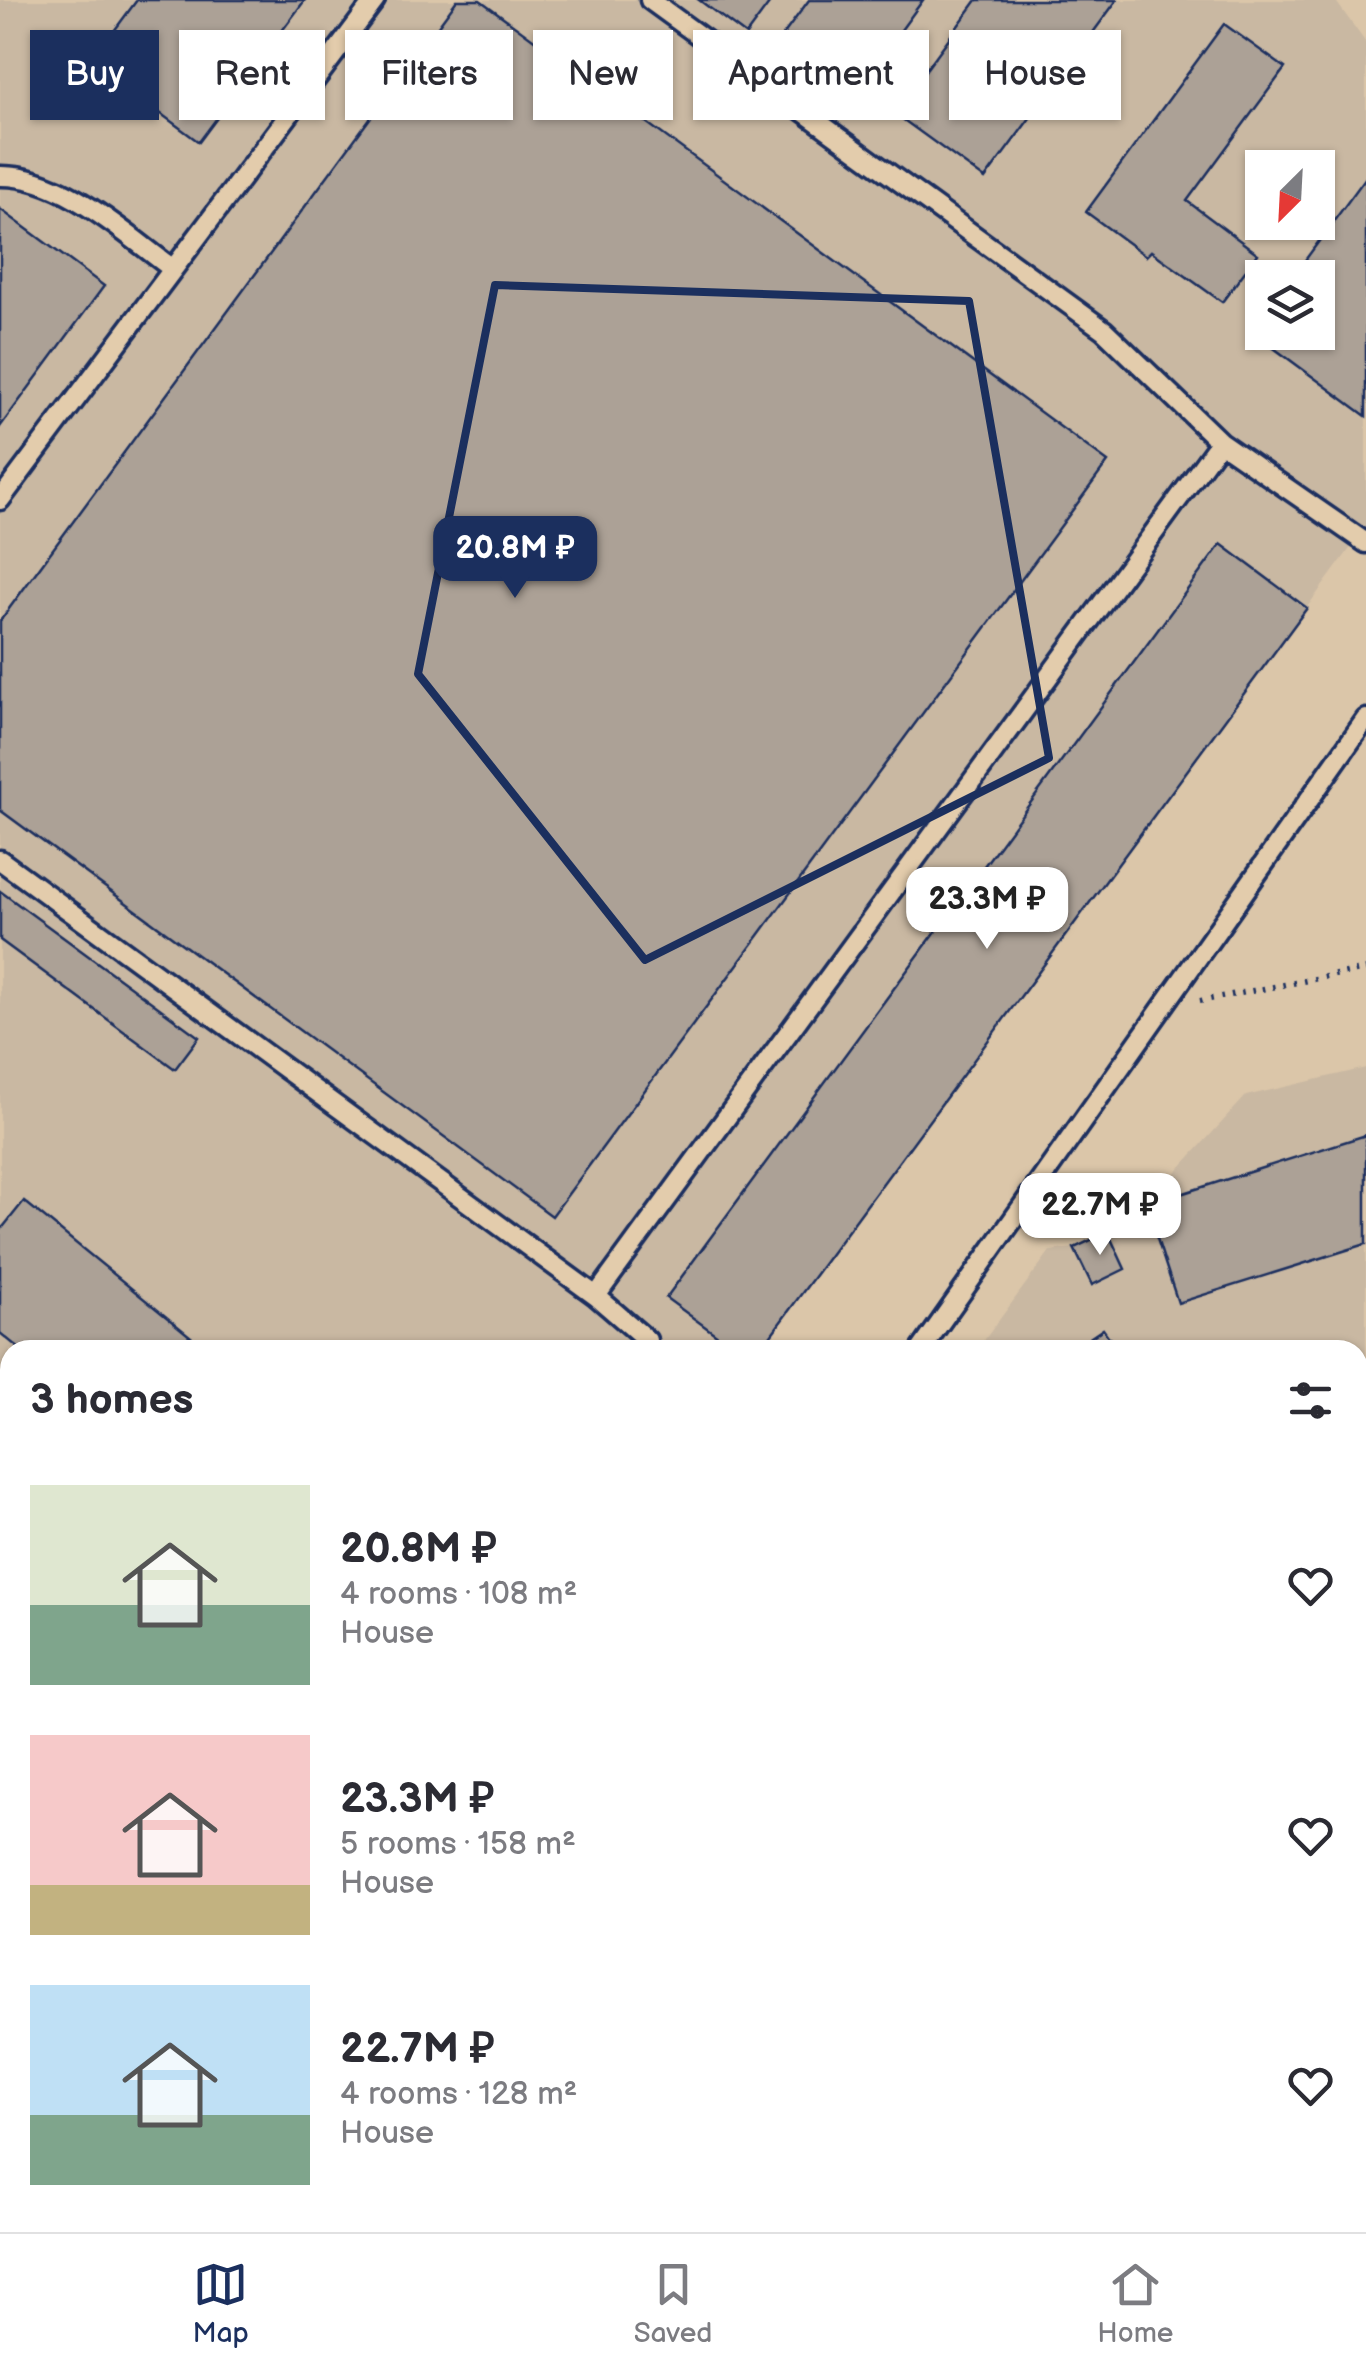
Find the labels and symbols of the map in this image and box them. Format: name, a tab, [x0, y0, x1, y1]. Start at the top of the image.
north arrow	[1245, 150, 1335, 240]
pin: 20.8M ₽	[423, 516, 607, 601]
pin: 23.3M ₽	[895, 867, 1079, 952]
pin: 22.7M ₽	[1008, 1173, 1192, 1258]

